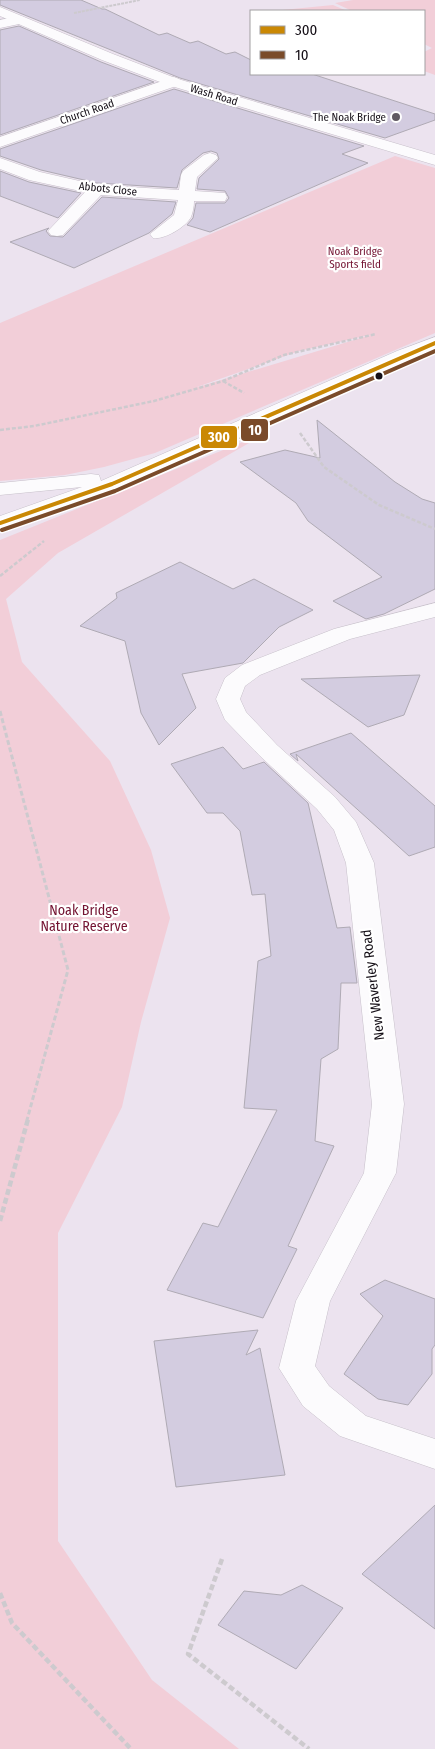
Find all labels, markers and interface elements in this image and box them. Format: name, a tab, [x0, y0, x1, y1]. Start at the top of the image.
legend	[250, 10, 425, 75]
text: 300	[295, 21, 317, 39]
text: 10	[295, 46, 309, 64]
street label: Wash Road	[189, 82, 239, 108]
street label: Church Road	[58, 97, 116, 127]
place label: The Noak Bridge	[313, 111, 386, 124]
marker: The Noak Bridge	[390, 111, 402, 123]
street label: Abbots Close	[78, 179, 138, 199]
park label: Noak Bridge Sports field	[328, 245, 382, 271]
unlabelled marker	[374, 371, 384, 381]
line badge: 10	[240, 418, 269, 442]
text: 10	[248, 422, 262, 439]
line badge: 300	[200, 425, 238, 449]
text: 300	[207, 429, 230, 446]
park label: Noak Bridge Nature Reserve	[40, 902, 128, 935]
street label: New Waverley Road	[358, 929, 388, 1041]

